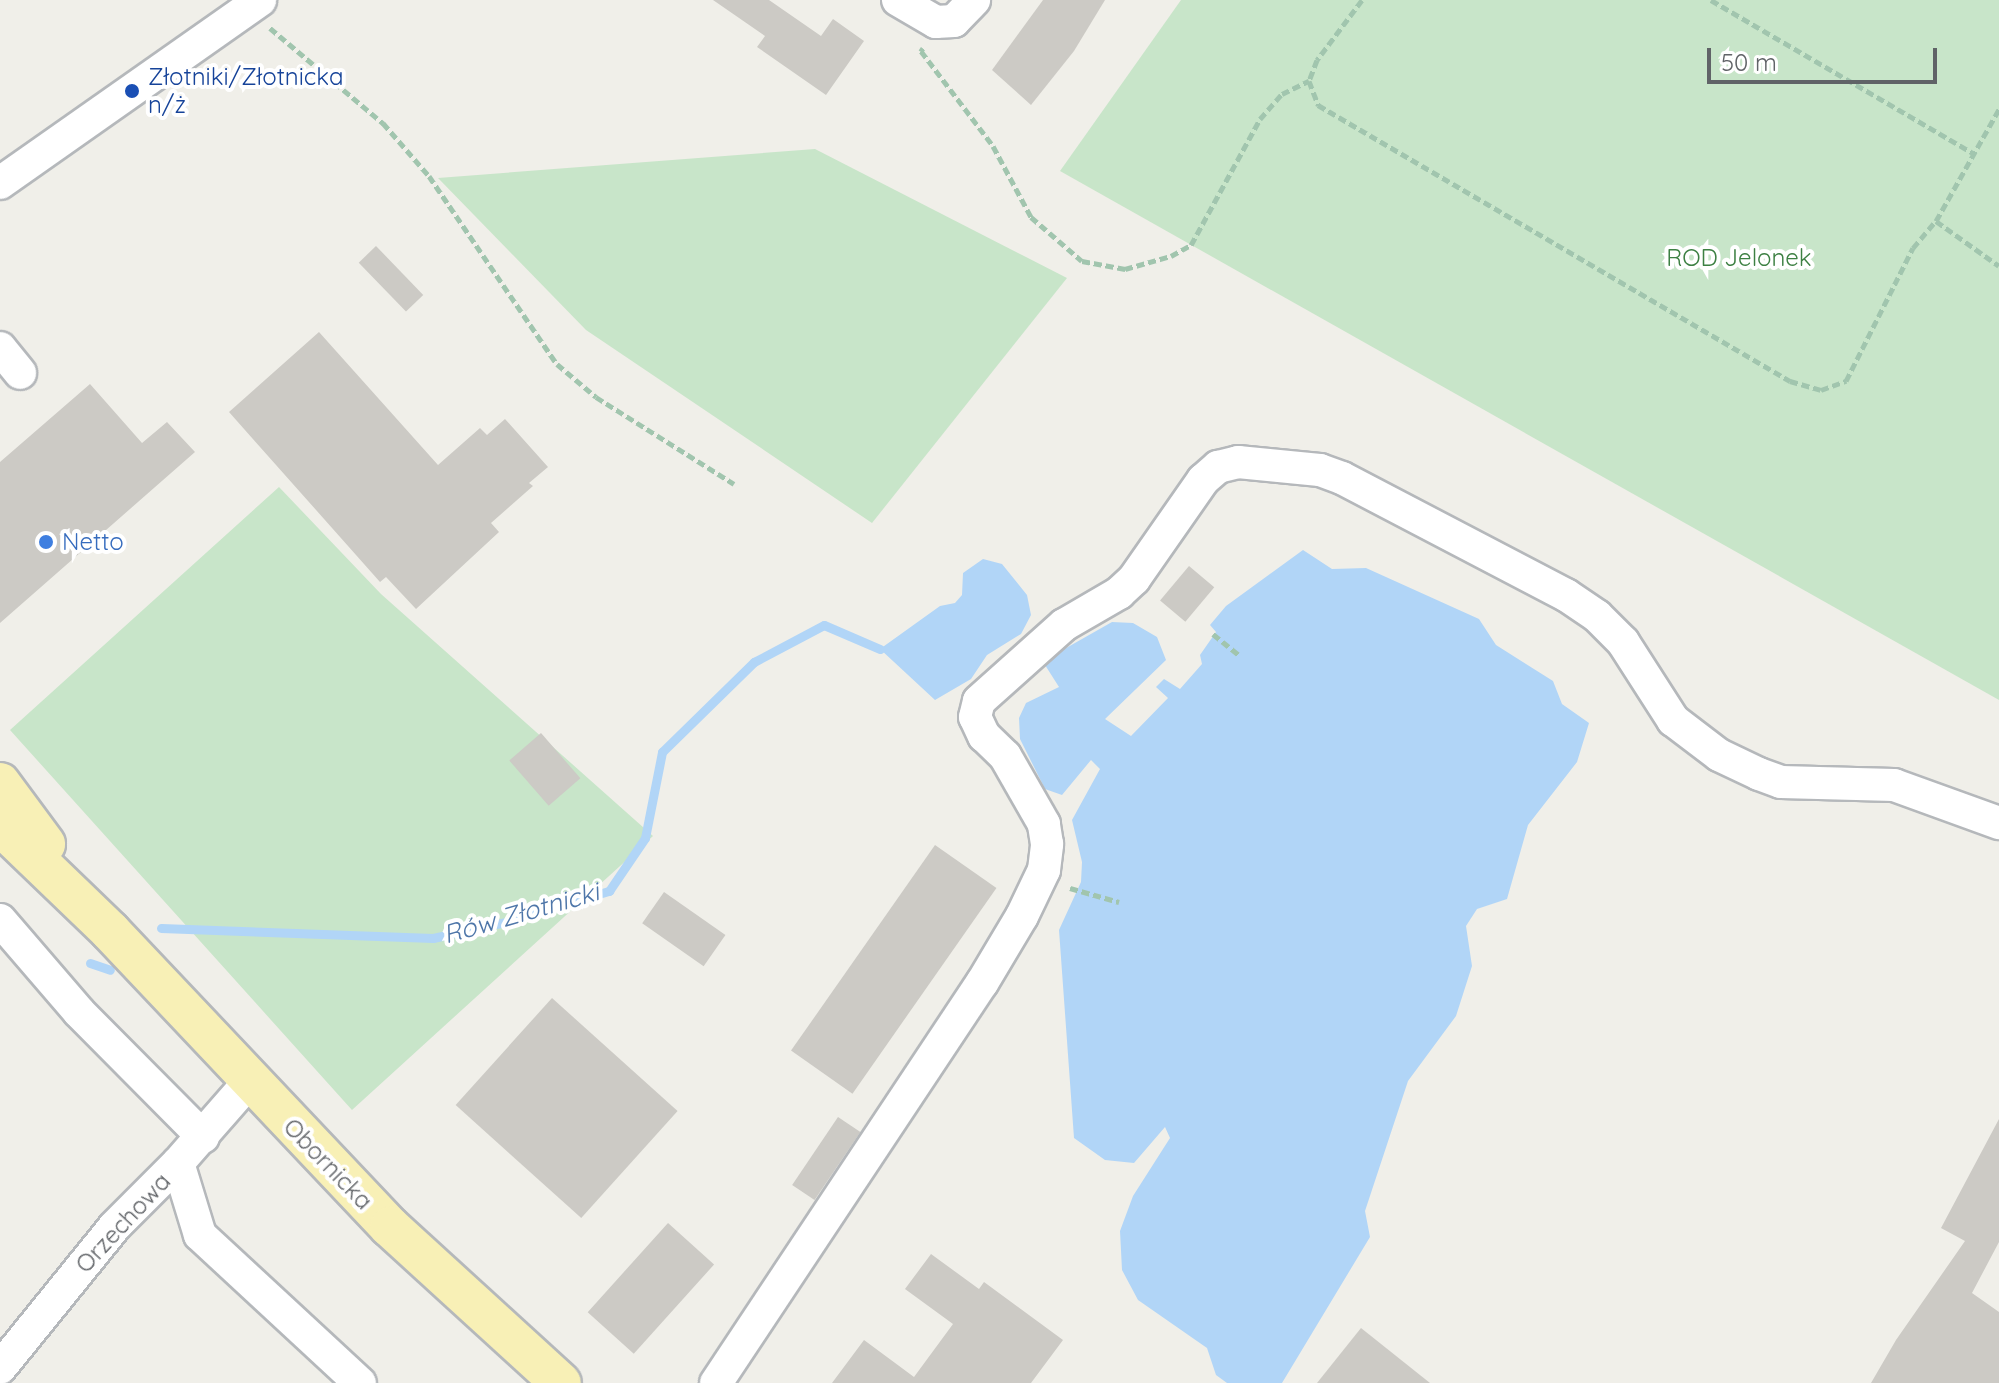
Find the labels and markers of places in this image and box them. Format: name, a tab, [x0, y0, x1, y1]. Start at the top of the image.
place label: Złotniki/Złotnicka n/ż	[148, 63, 344, 119]
marker: Złotniki/Złotnicka n/ż	[123, 82, 141, 100]
place label: Netto	[62, 528, 124, 556]
marker: Netto	[37, 533, 55, 551]

